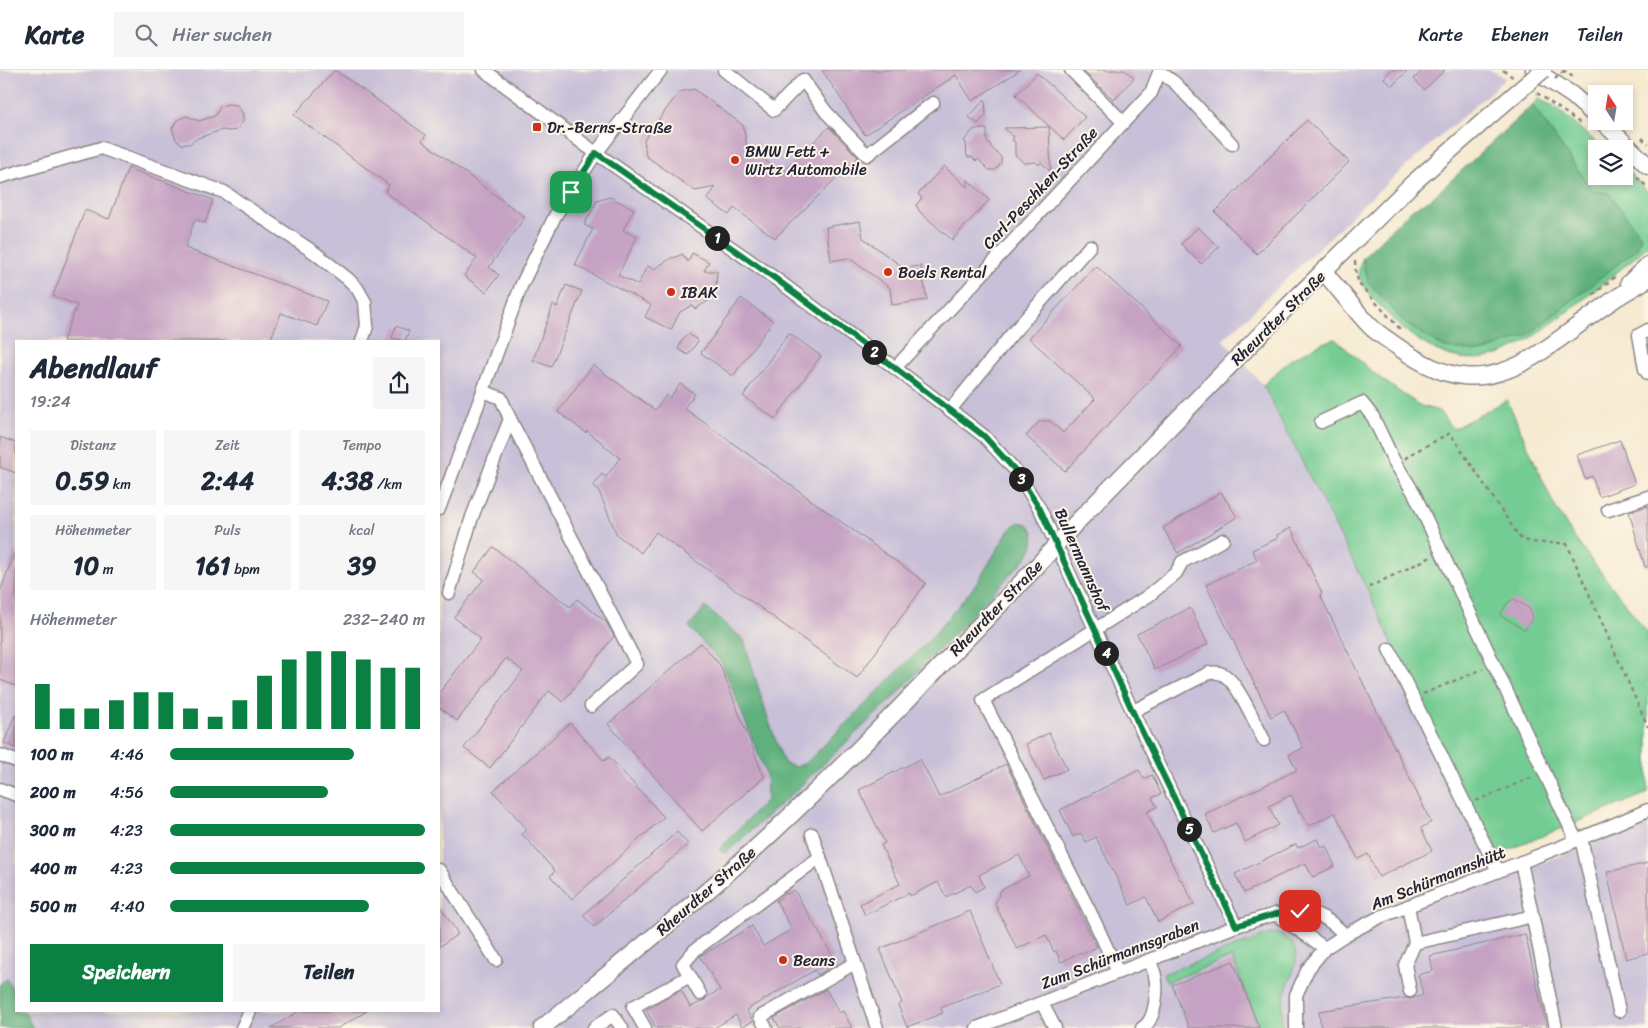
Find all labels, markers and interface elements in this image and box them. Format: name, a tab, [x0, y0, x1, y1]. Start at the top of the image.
search box	[114, 12, 464, 57]
text: Karte	[25, 14, 84, 56]
text: Hier suchen	[172, 18, 272, 51]
text: Karte	[1419, 19, 1463, 51]
text: Ebenen	[1491, 19, 1549, 51]
text: Teilen	[1577, 19, 1623, 51]
icon: search	[132, 21, 160, 49]
north arrow	[1588, 85, 1632, 130]
map controls	[1588, 85, 1633, 185]
place label: Dr.-Berns-Straße	[547, 113, 672, 142]
street label: Carl-Peschken-Straße	[975, 120, 1105, 256]
marker: Dr.-Berns-Straße	[531, 121, 543, 133]
place label: BMW Fett + Wirtz Automobile	[745, 137, 867, 184]
button: layers	[1588, 140, 1633, 185]
marker: BMW Fett + Wirtz Automobile	[729, 154, 741, 166]
pin	[550, 171, 592, 213]
icon: arrive	[557, 178, 585, 206]
pin: 1	[704, 226, 730, 250]
text: 1	[714, 226, 721, 251]
place label: Boels Rental	[898, 258, 987, 287]
street label: Rheurdter Straße	[1223, 263, 1333, 373]
marker: Boels Rental	[882, 266, 894, 278]
place label: IBAK	[680, 278, 719, 307]
marker: IBAK	[665, 286, 677, 298]
pin: 2	[862, 340, 886, 364]
text: 2	[870, 340, 879, 365]
text: Abendlauf	[30, 343, 157, 392]
button: share	[373, 357, 425, 409]
text: 19:24	[30, 387, 71, 416]
text: Distanz	[70, 433, 116, 458]
text: Zeit	[215, 433, 240, 458]
text: Tempo	[342, 433, 381, 458]
text: 0.59	[55, 458, 109, 503]
text: 2:44	[201, 458, 254, 503]
text: 4:38	[321, 458, 373, 503]
pin: 3	[1008, 466, 1034, 492]
text: 3	[1018, 467, 1025, 492]
text: km	[109, 472, 131, 497]
text: /km	[373, 472, 402, 497]
street label: Bullermannshof	[1046, 503, 1119, 618]
text: Höhenmeter	[55, 518, 131, 543]
text: Puls	[214, 518, 241, 543]
text: kcal	[349, 518, 375, 543]
text: 10	[73, 543, 99, 588]
text: 161	[195, 543, 231, 588]
text: 39	[347, 543, 376, 588]
street label: Rheurdter Straße	[942, 553, 1050, 663]
text: m	[99, 557, 114, 582]
text: bpm	[231, 557, 260, 582]
text: Höhenmeter	[30, 605, 116, 634]
text: 232–240 m	[343, 605, 425, 634]
pin: 4	[1094, 640, 1118, 666]
text: 4	[1102, 641, 1111, 666]
text: 100 m	[30, 740, 74, 769]
text: 4:46	[110, 740, 144, 769]
text: 200 m	[30, 778, 76, 807]
text: 4:56	[110, 778, 144, 807]
text: 300 m	[30, 816, 75, 845]
text: 4:23	[110, 816, 143, 845]
pin: 5	[1176, 816, 1202, 842]
text: 5	[1185, 817, 1194, 842]
street label: Am Schürmannshütt	[1365, 838, 1510, 919]
street label: Rheurdter Straße	[649, 839, 763, 943]
text: 400 m	[30, 854, 77, 883]
text: 4:23	[110, 854, 143, 883]
pin	[1279, 890, 1321, 932]
text: 500 m	[30, 892, 76, 921]
text: 4:40	[110, 892, 145, 921]
icon: check	[1286, 897, 1314, 925]
street label: Zum Schürmannsgraben	[1036, 910, 1204, 998]
button: Speichern	[30, 944, 223, 1002]
button: Teilen	[233, 944, 425, 1002]
place label: Beans	[793, 946, 836, 975]
marker: Beans	[777, 954, 789, 966]

